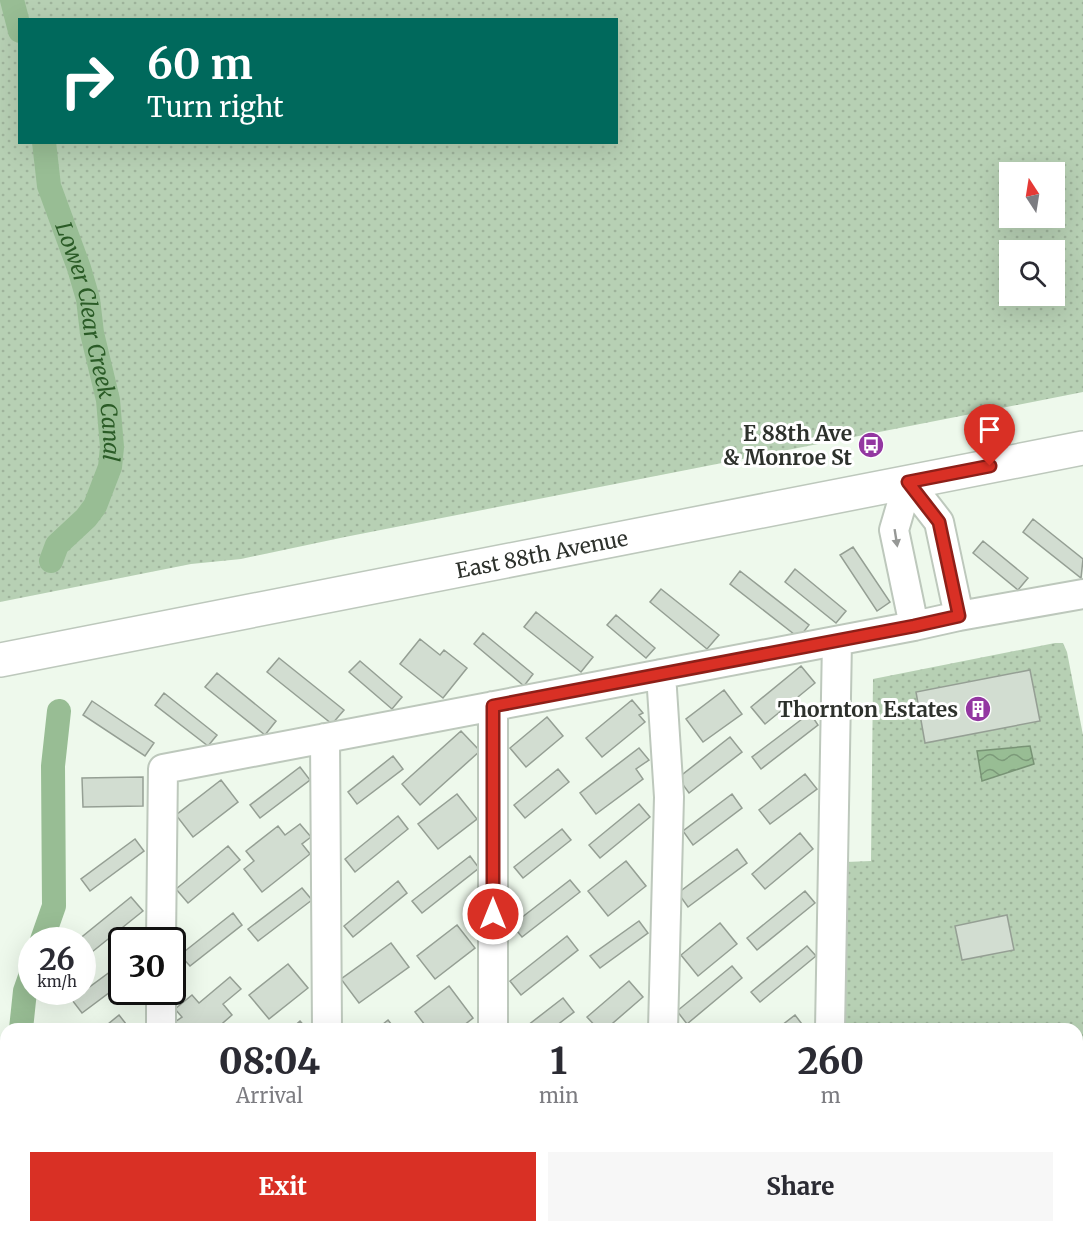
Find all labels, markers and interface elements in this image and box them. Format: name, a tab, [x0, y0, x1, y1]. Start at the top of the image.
text: 60 m	[147, 38, 253, 90]
icon: right	[48, 42, 126, 120]
text: Turn right	[147, 90, 284, 124]
north arrow	[999, 162, 1065, 228]
map controls	[999, 162, 1065, 306]
water label: Lower Clear Creek Canal	[49, 218, 126, 463]
button: search	[999, 240, 1065, 306]
pin	[964, 404, 1015, 466]
icon: arrive	[973, 413, 1006, 446]
place label: E 88th Ave & Monroe St	[723, 420, 853, 471]
bus stop icon: E 88th Ave & Monroe St	[856, 430, 886, 460]
street label: East 88th Avenue	[453, 524, 630, 584]
one-way arrow	[892, 529, 901, 548]
building icon: Thornton Estates	[963, 694, 993, 724]
place label: Thornton Estates	[778, 696, 958, 723]
position arrow	[461, 882, 525, 946]
speed limit sign: 30	[108, 927, 186, 1005]
text: 26	[39, 940, 75, 978]
text: km/h	[37, 972, 77, 991]
text: 08:04	[219, 1039, 320, 1084]
text: 1	[550, 1039, 567, 1084]
text: 260	[797, 1039, 864, 1084]
text: Arrival	[236, 1083, 303, 1108]
text: min	[539, 1083, 579, 1108]
text: m	[821, 1083, 841, 1108]
button: Exit	[30, 1152, 536, 1221]
button: Share	[548, 1152, 1053, 1221]

